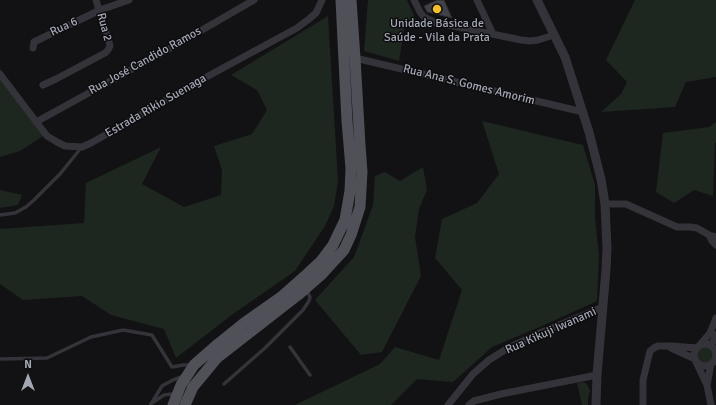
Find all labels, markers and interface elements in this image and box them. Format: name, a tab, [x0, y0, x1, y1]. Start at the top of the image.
marker: Unidade Básica de Saúde - Vila da Prata	[431, 3, 443, 15]
street label: Rua 2	[93, 11, 115, 43]
street label: Rua 6	[48, 14, 80, 40]
place label: Unidade Básica de Saúde - Vila da Prata	[384, 17, 490, 45]
street label: Rua José Candido Ramos	[86, 24, 204, 98]
street label: Rua Ana S. Gomes Amorim	[402, 62, 536, 108]
street label: Estrada Rikio Suenaga	[103, 71, 209, 141]
street label: Rua Kikuji Iwanami	[503, 305, 599, 357]
north arrow	[8, 357, 48, 397]
text: N	[24, 358, 32, 371]

